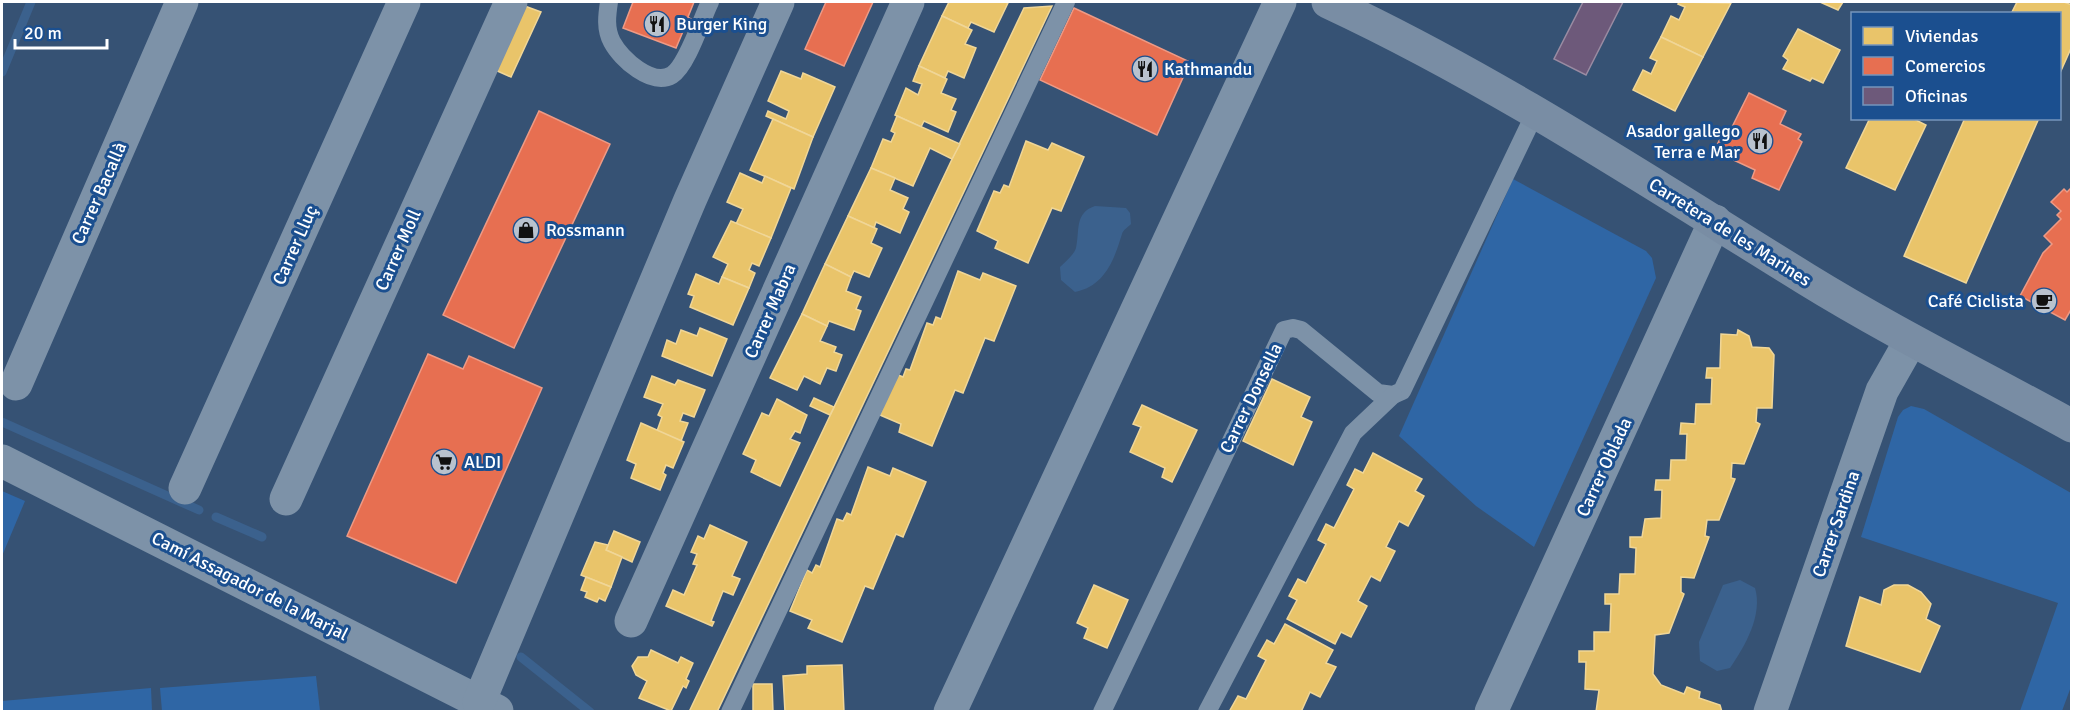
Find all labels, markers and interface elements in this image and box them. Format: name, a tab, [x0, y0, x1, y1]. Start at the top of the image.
restaurant icon: Burger King	[642, 9, 672, 39]
scale bar	[15, 12, 106, 50]
legend	[1851, 12, 2061, 120]
place label: Burger King	[676, 13, 767, 35]
text: 20 m	[24, 22, 62, 44]
text: Viviendas	[1905, 25, 1978, 47]
restaurant icon: Kathmandu	[1130, 54, 1160, 84]
text: Comercios	[1905, 55, 1986, 77]
place label: Kathmandu	[1164, 58, 1252, 80]
text: Oficinas	[1905, 85, 1968, 107]
place label: Asador gallego Terra e Mar	[1626, 120, 1740, 163]
restaurant icon: Asador gallego Terra e Mar	[1745, 126, 1775, 156]
street label: Carrer Bacallà	[67, 139, 131, 247]
street label: Carretera de les Marines	[1645, 173, 1815, 291]
street label: Carrer Lluç	[268, 202, 322, 288]
street label: Carrer Moll	[370, 206, 426, 294]
shop icon: Rossmann	[511, 215, 541, 245]
place label: Rossmann	[546, 219, 625, 241]
street label: Carrer Mabra	[739, 260, 801, 362]
cafe icon: Café Ciclista	[2029, 286, 2059, 316]
place label: Café Ciclista	[1928, 290, 2024, 312]
street label: Carrer Donsella	[1215, 339, 1287, 457]
street label: Carrer Oblada	[1571, 414, 1637, 520]
supermarket icon: ALDI	[429, 447, 459, 477]
place label: ALDI	[464, 451, 501, 473]
street label: Carrer Sardina	[1807, 468, 1865, 580]
street label: Camí Assagador de la Marjal	[148, 527, 352, 645]

